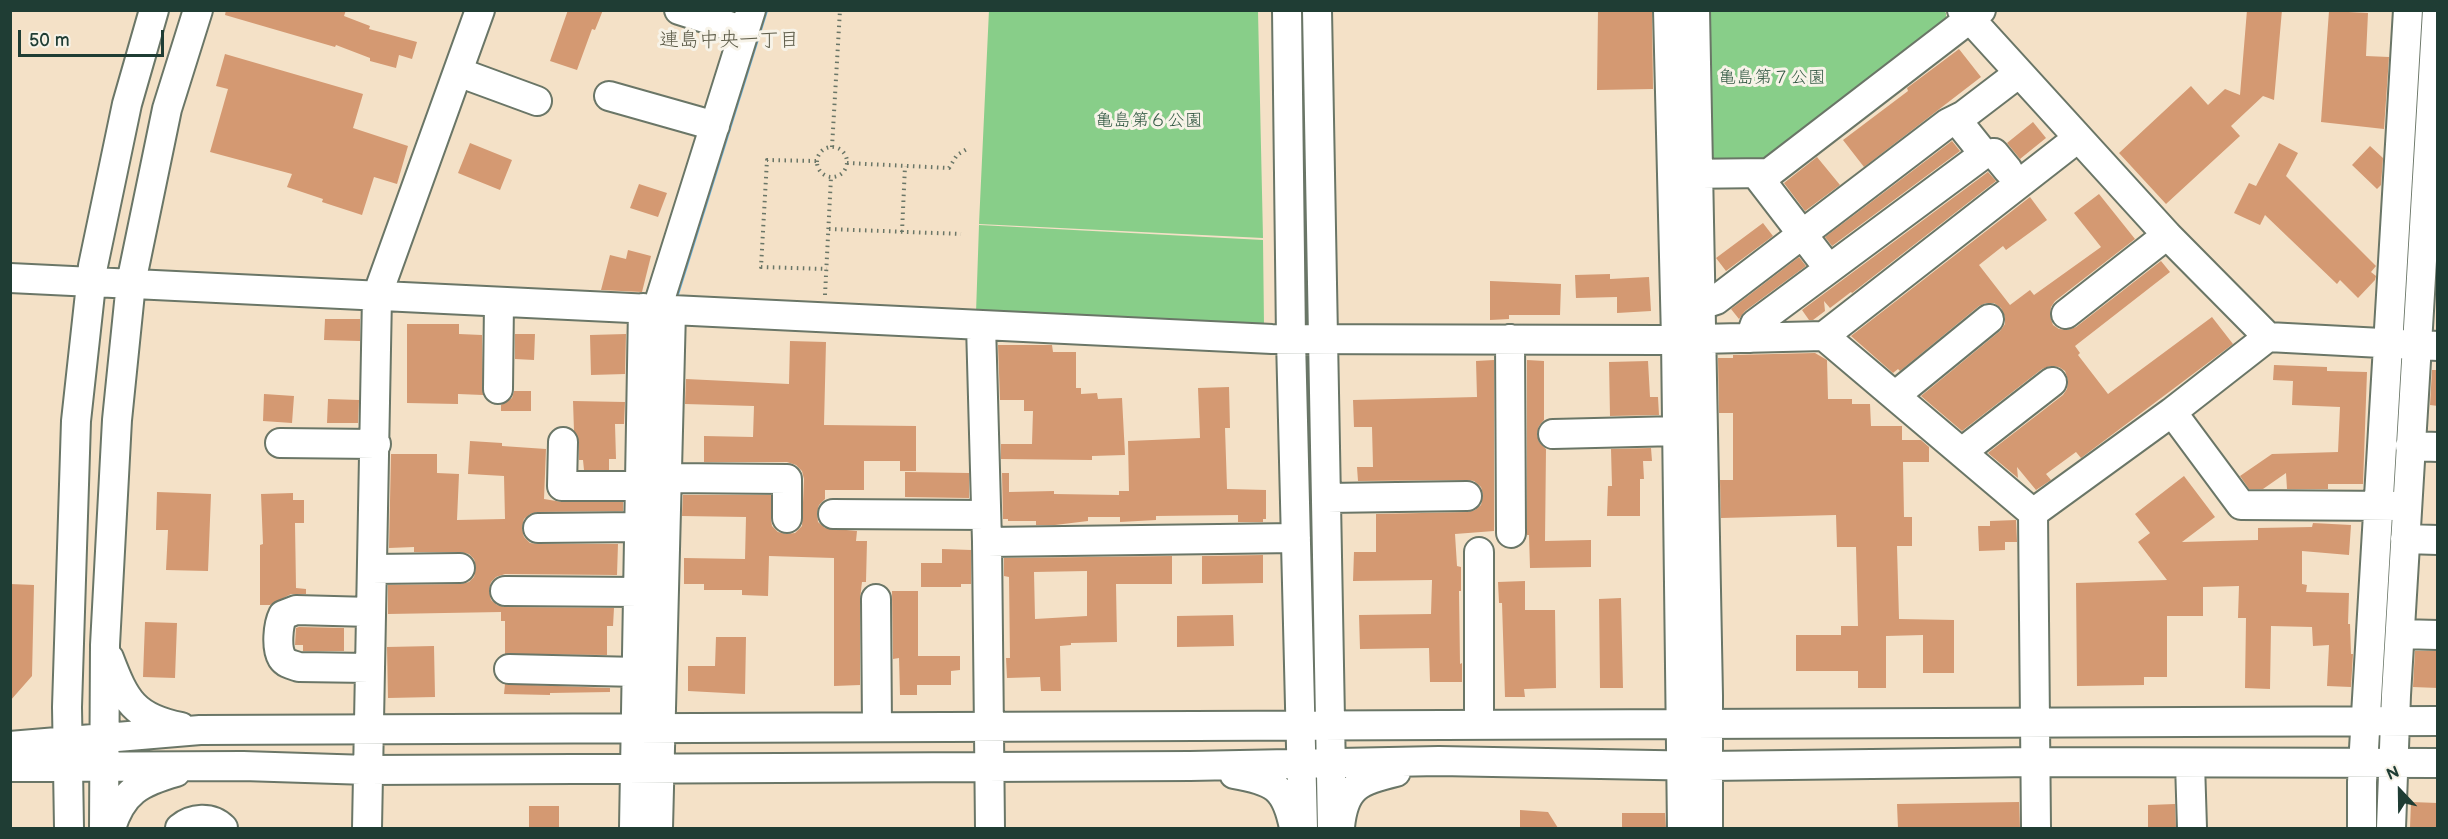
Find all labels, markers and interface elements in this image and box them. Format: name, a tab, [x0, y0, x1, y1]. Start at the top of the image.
scale bar	[21, 18, 166, 56]
district label: 連島中央一丁目	[659, 29, 799, 53]
text: 50 m	[29, 30, 70, 51]
park label: 亀島第７公園	[1718, 67, 1826, 89]
park label: 亀島第６公園	[1095, 110, 1203, 132]
north arrow	[2370, 761, 2430, 821]
text: N	[2384, 763, 2402, 785]

